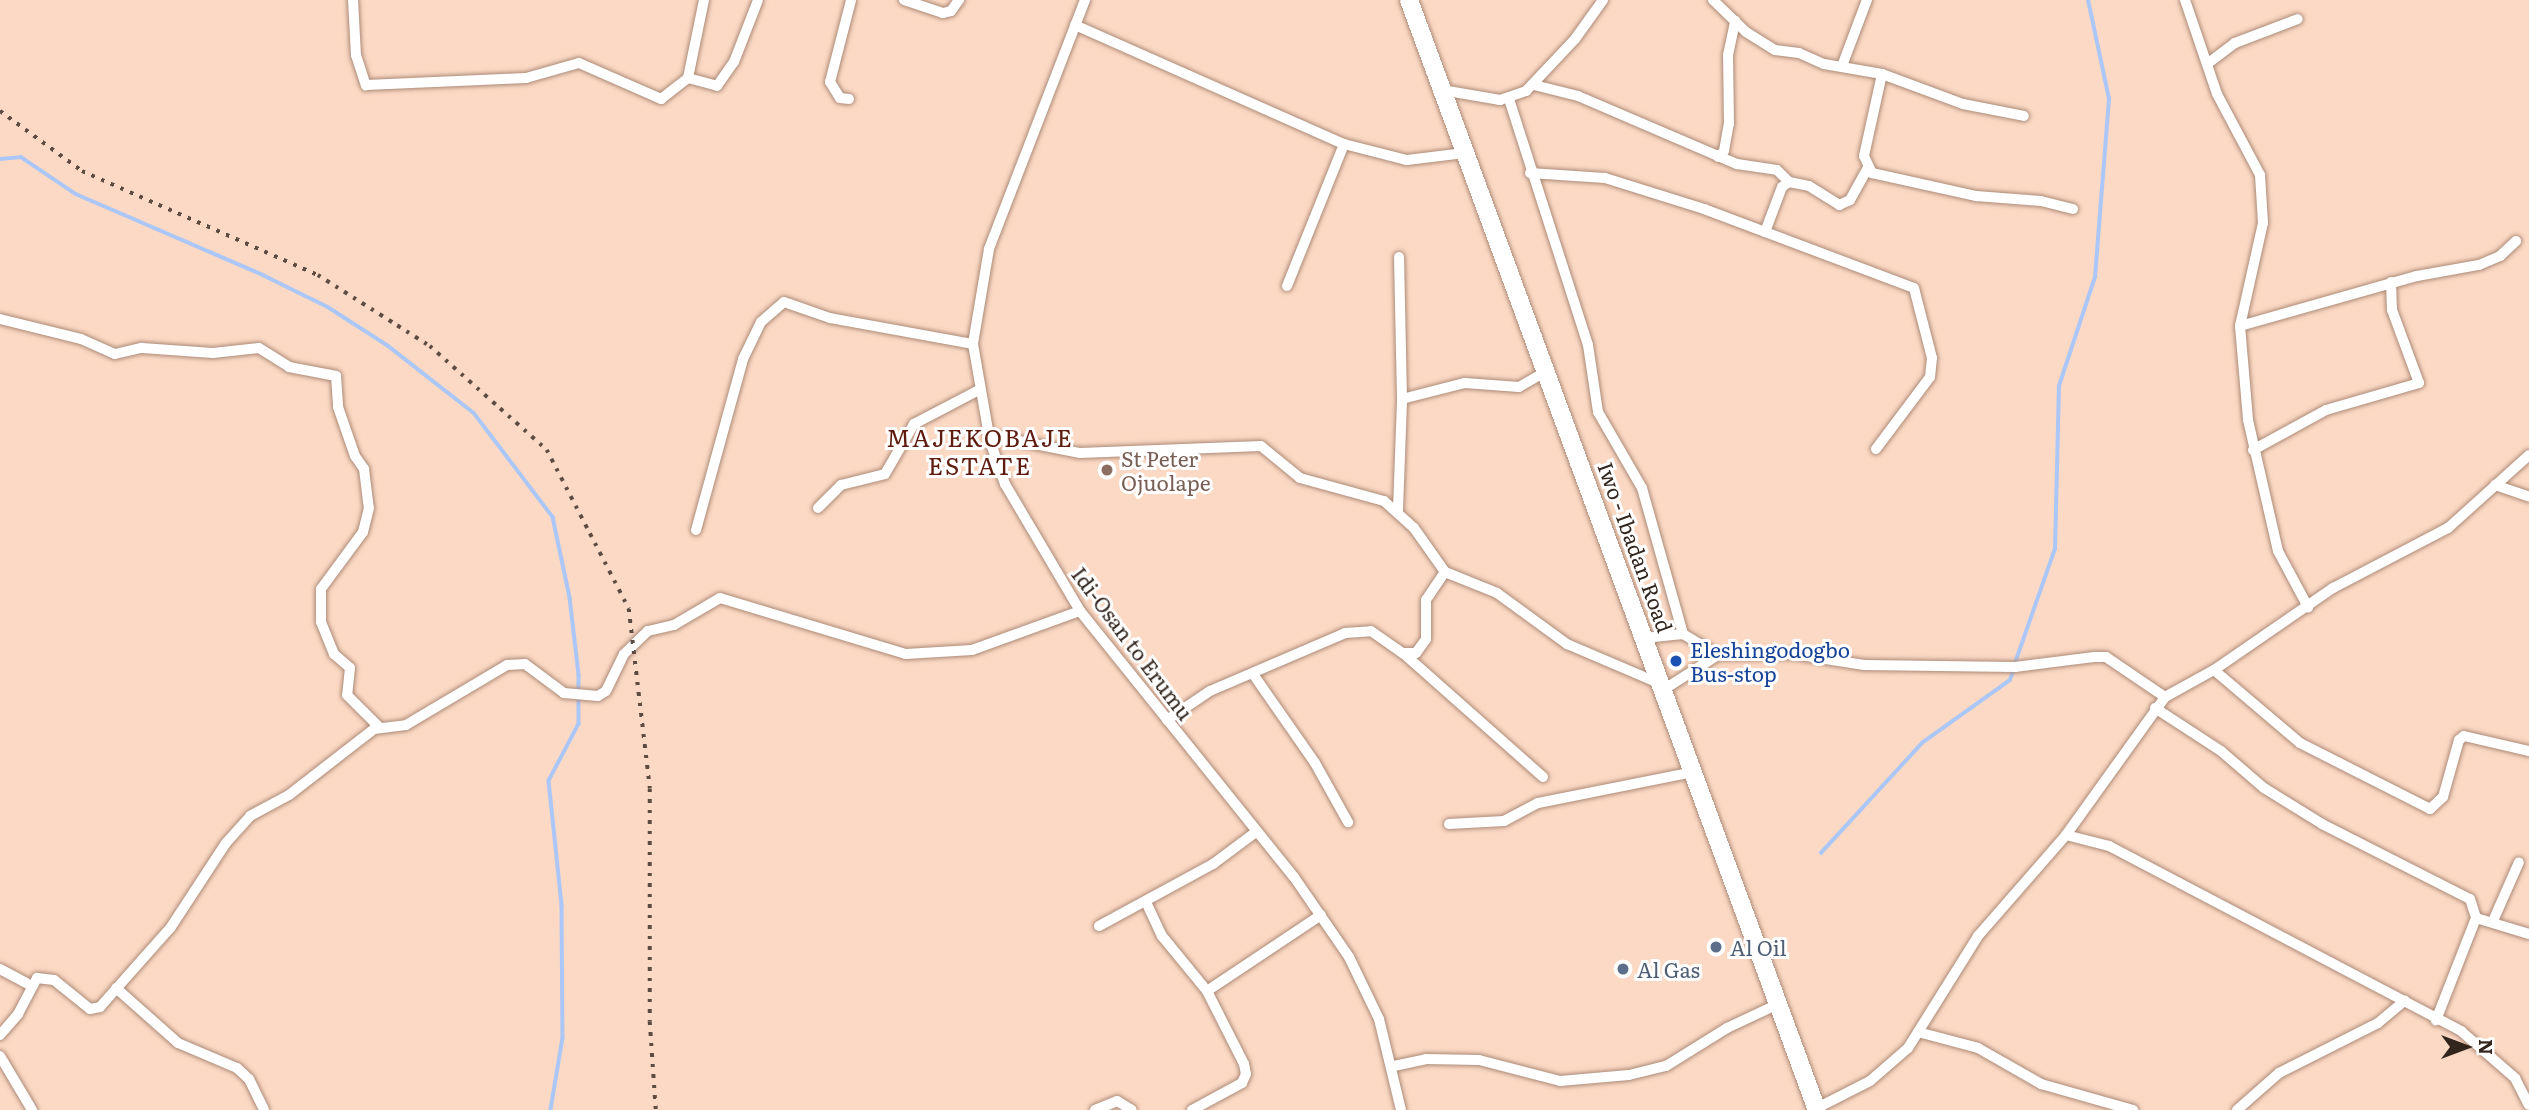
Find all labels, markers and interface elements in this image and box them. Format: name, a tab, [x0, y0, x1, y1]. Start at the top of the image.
district label: MAJEKOBAJE ESTATE	[887, 423, 1073, 479]
place label: St Peter Ojuolape	[1121, 445, 1211, 495]
street label: Iwo - Ibadan Road	[1593, 458, 1679, 636]
marker: St Peter Ojuolape	[1099, 462, 1115, 478]
street label: Idi-Osan to Erumu	[1067, 562, 1199, 724]
place label: Eleshingodogbo Bus-stop	[1690, 636, 1850, 686]
marker: Eleshingodogbo Bus-stop	[1668, 653, 1684, 669]
place label: Al Oil	[1730, 934, 1787, 960]
marker: Al Oil	[1708, 939, 1724, 955]
place label: Al Gas	[1637, 956, 1700, 982]
marker: Al Gas	[1615, 961, 1631, 977]
north arrow	[2431, 1012, 2501, 1082]
text: N	[2473, 1039, 2501, 1055]

